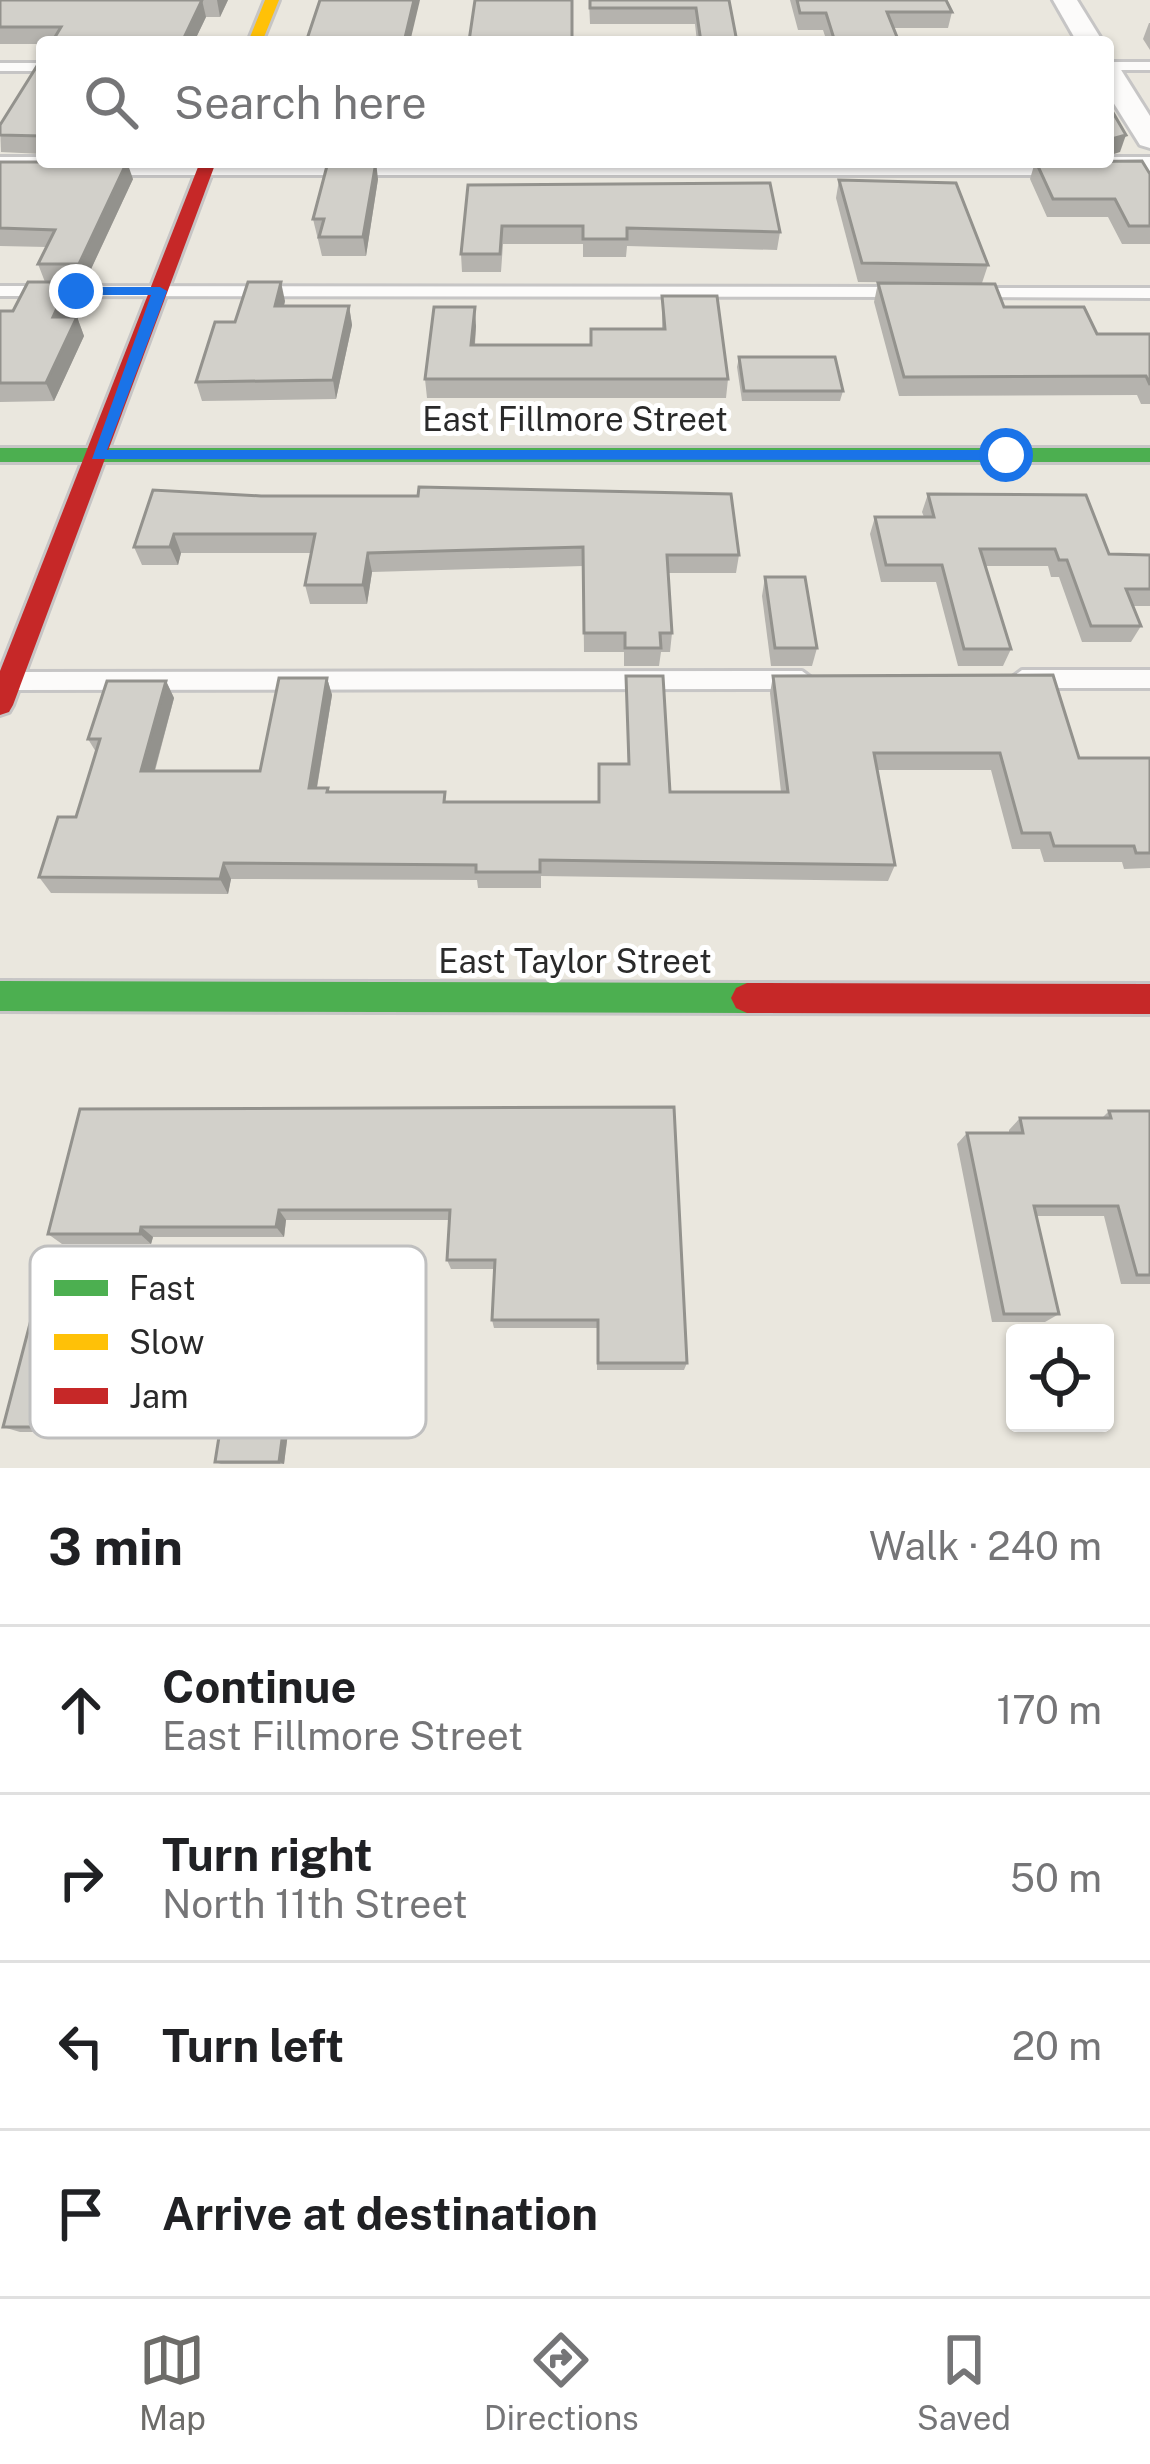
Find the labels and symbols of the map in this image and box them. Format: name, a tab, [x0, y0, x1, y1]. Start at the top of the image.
route end	[49, 264, 103, 318]
street label: East Fillmore Street	[422, 400, 728, 438]
route start	[979, 428, 1033, 482]
street label: East Taylor Street	[438, 942, 712, 980]
legend	[30, 1246, 426, 1438]
text: Fast	[129, 1269, 196, 1307]
text: Slow	[129, 1323, 204, 1361]
text: Jam	[129, 1377, 189, 1415]

